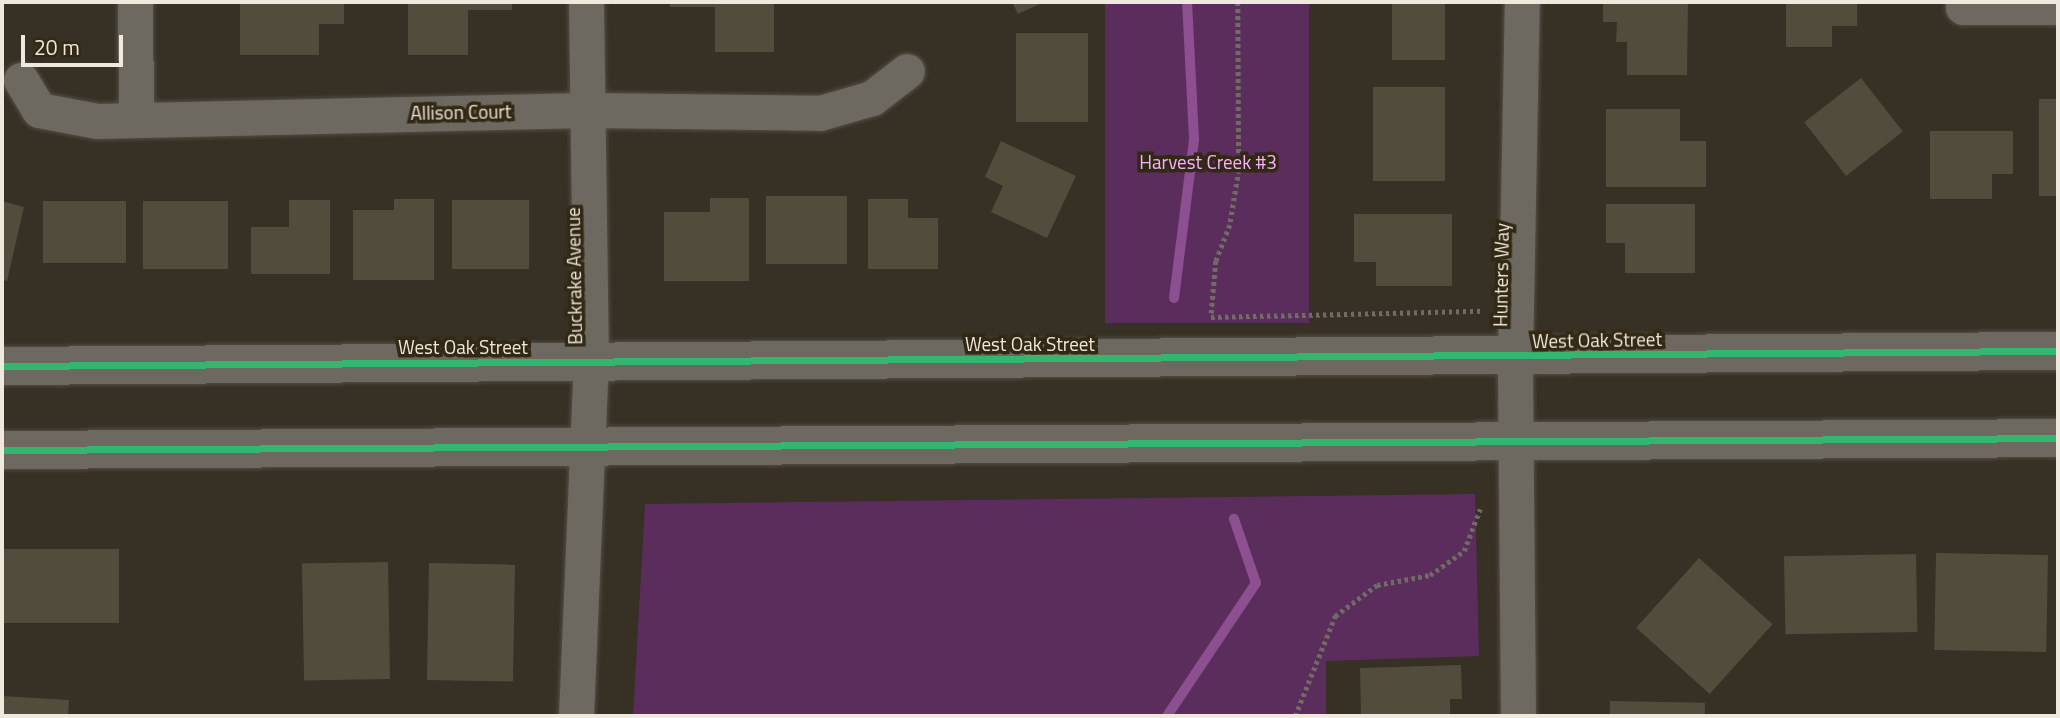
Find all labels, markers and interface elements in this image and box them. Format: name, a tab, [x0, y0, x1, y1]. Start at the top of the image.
scale bar	[24, 21, 126, 65]
text: 20 m	[34, 31, 80, 63]
street label: Allison Court	[410, 100, 512, 124]
park label: Harvest Creek #3	[1139, 151, 1277, 173]
street label: Buckrake Avenue	[561, 207, 587, 345]
street label: Hunters Way	[1489, 223, 1513, 327]
street label: West Oak Street	[1532, 327, 1662, 353]
street label: West Oak Street	[965, 333, 1095, 355]
street label: West Oak Street	[398, 336, 528, 358]

